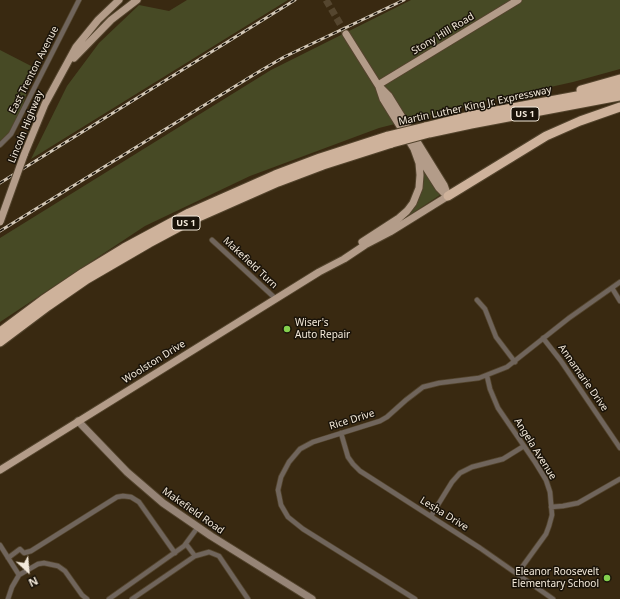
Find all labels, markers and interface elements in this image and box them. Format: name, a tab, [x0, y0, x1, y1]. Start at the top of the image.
street label: Stony Hill Road	[410, 11, 476, 57]
street label: East Trenton Avenue	[7, 24, 61, 116]
street label: Martin Luther King Jr. Expressway	[397, 84, 553, 128]
street label: Lincoln Highway	[6, 89, 46, 165]
road number: US 1	[511, 107, 539, 121]
road number: US 1	[172, 216, 200, 230]
street label: Makefield Turn	[220, 235, 280, 291]
place label: Wiser's Auto Repair	[295, 317, 350, 340]
marker: Wiser's Auto Repair	[282, 324, 292, 334]
street label: Woolston Drive	[120, 338, 188, 386]
street label: Annamarie Drive	[555, 342, 611, 414]
street label: Rice Drive	[328, 407, 376, 433]
street label: Angela Avenue	[511, 416, 559, 482]
street label: Makefield Road	[160, 485, 226, 537]
street label: Lesha Drive	[418, 494, 470, 534]
north arrow	[8, 551, 48, 591]
place label: Eleanor Roosevelt Elementary School	[512, 566, 599, 590]
marker: Eleanor Roosevelt Elementary School	[602, 573, 612, 583]
text: N	[26, 574, 41, 591]

